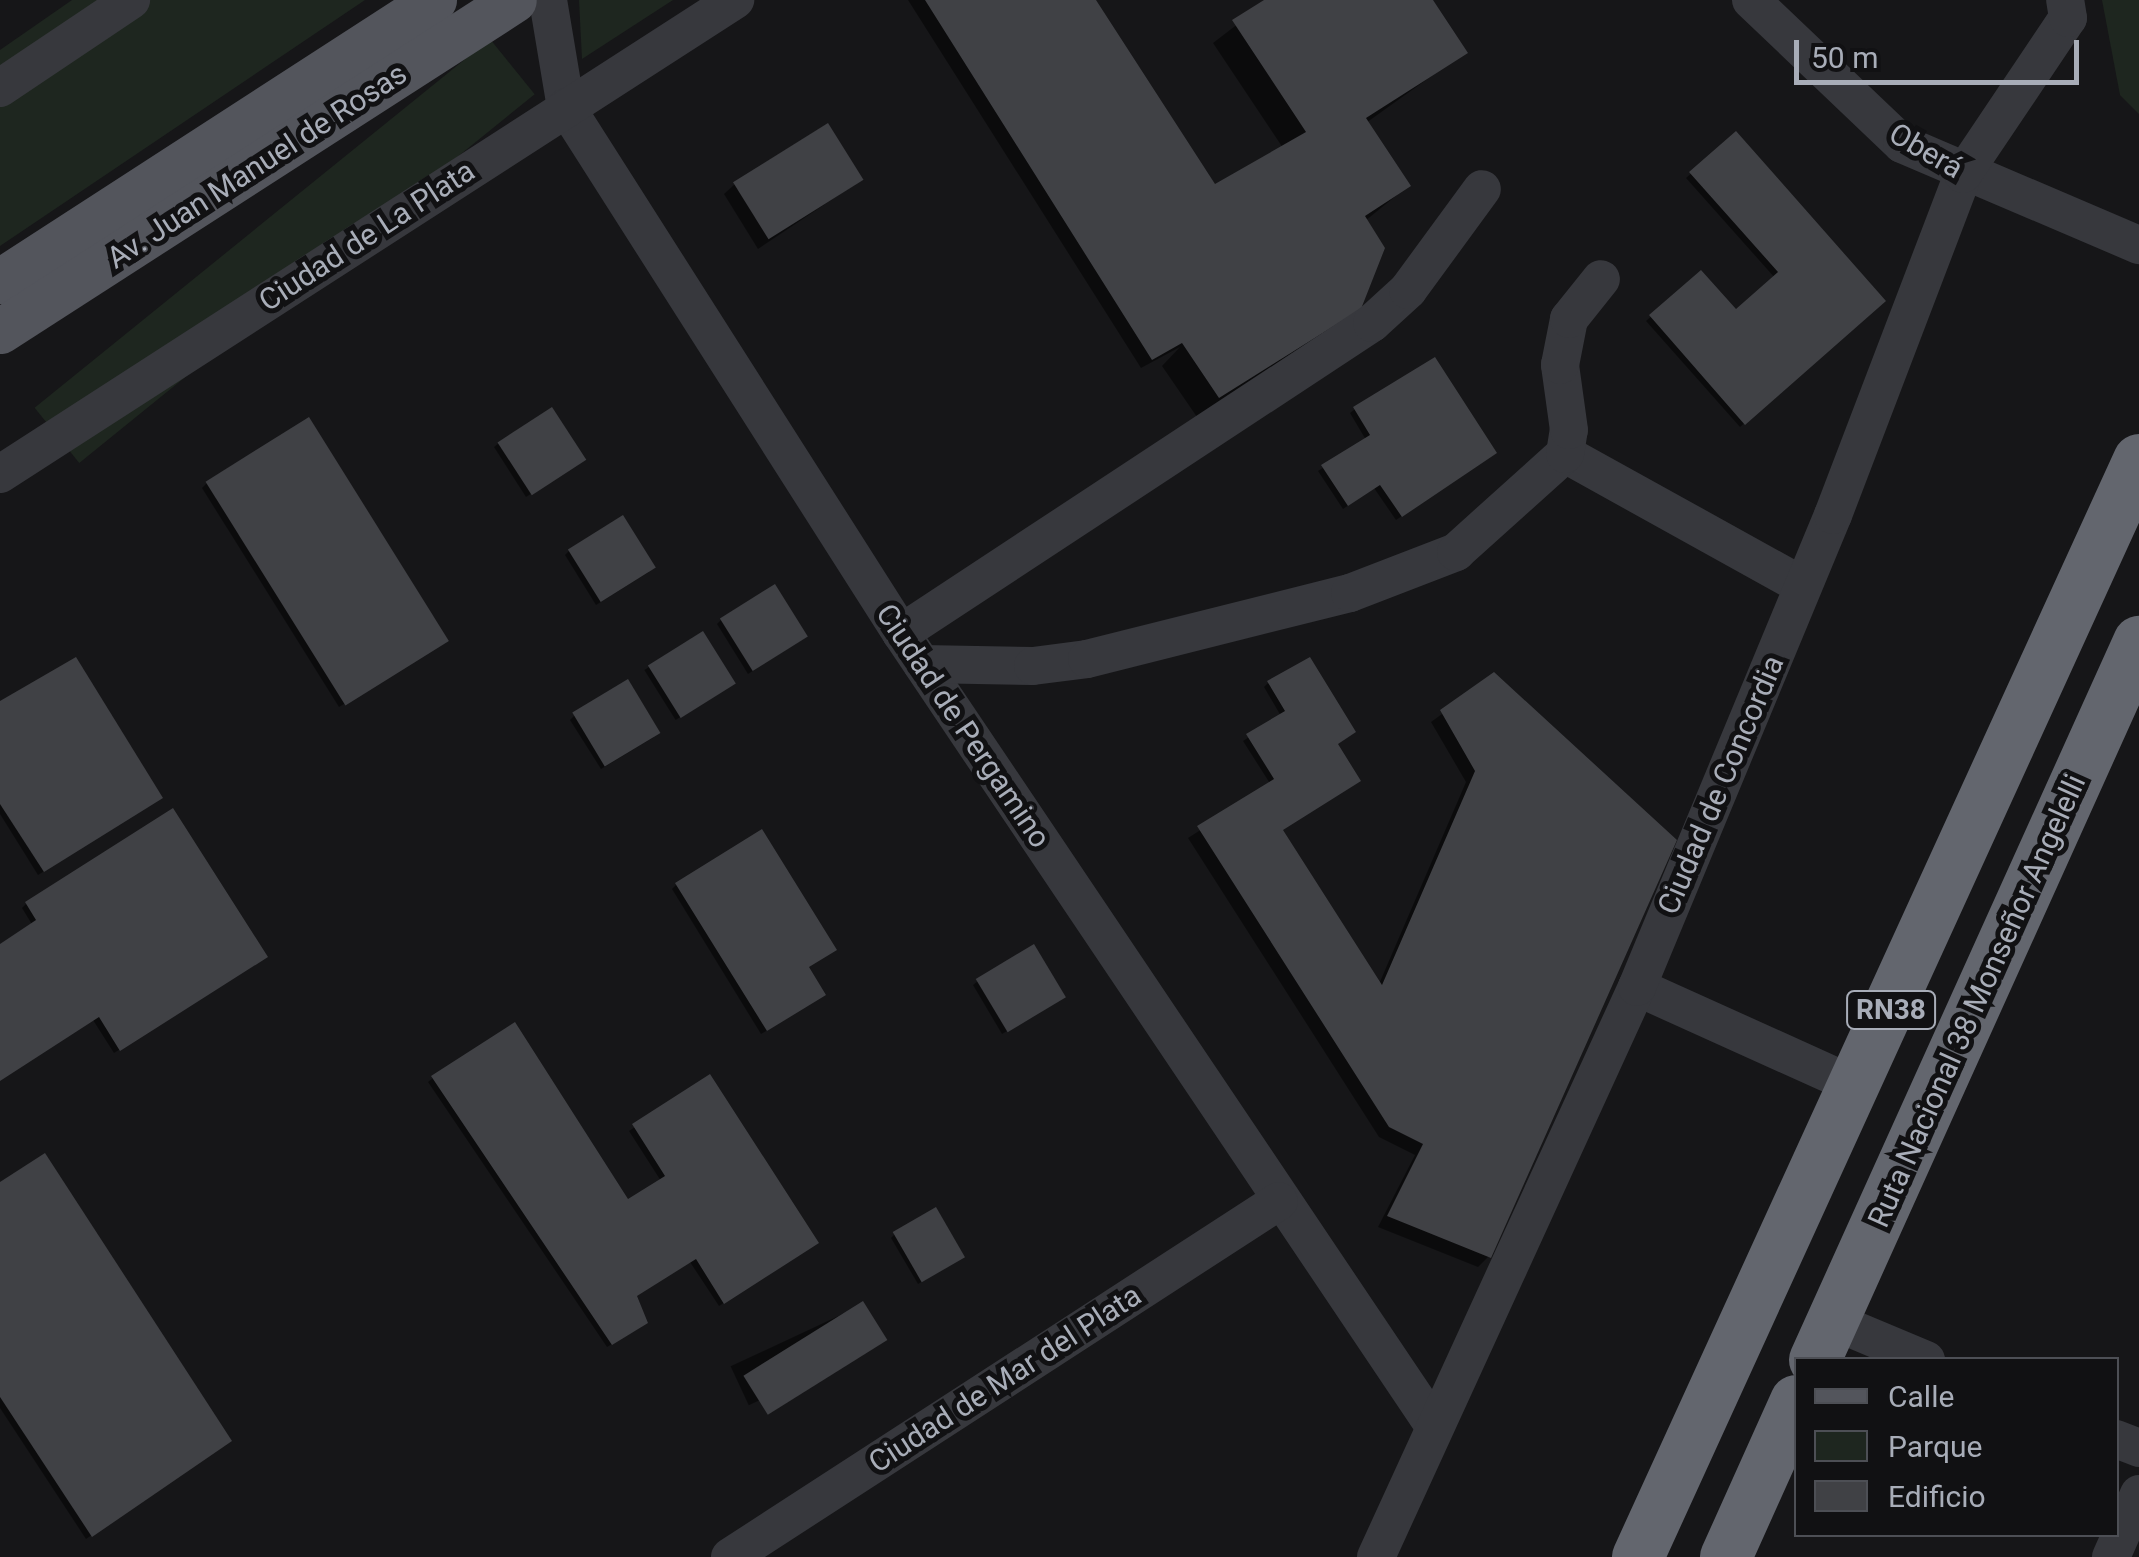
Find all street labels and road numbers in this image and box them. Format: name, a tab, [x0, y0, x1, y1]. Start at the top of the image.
street label: Av. Juan Manuel de Rosas	[100, 56, 414, 276]
street label: Oberá	[1883, 116, 1969, 186]
street label: Ciudad de La Plata	[252, 153, 482, 319]
street label: Ciudad de Pergamino	[868, 597, 1058, 855]
street label: Ciudad de Concordia	[1650, 650, 1792, 920]
street label: Ruta Nacional 38 Monseñor Angelelli	[1861, 769, 2093, 1233]
road number: RN38	[1846, 987, 1936, 1033]
street label: Ciudad de Mar del Plata	[862, 1277, 1148, 1481]

